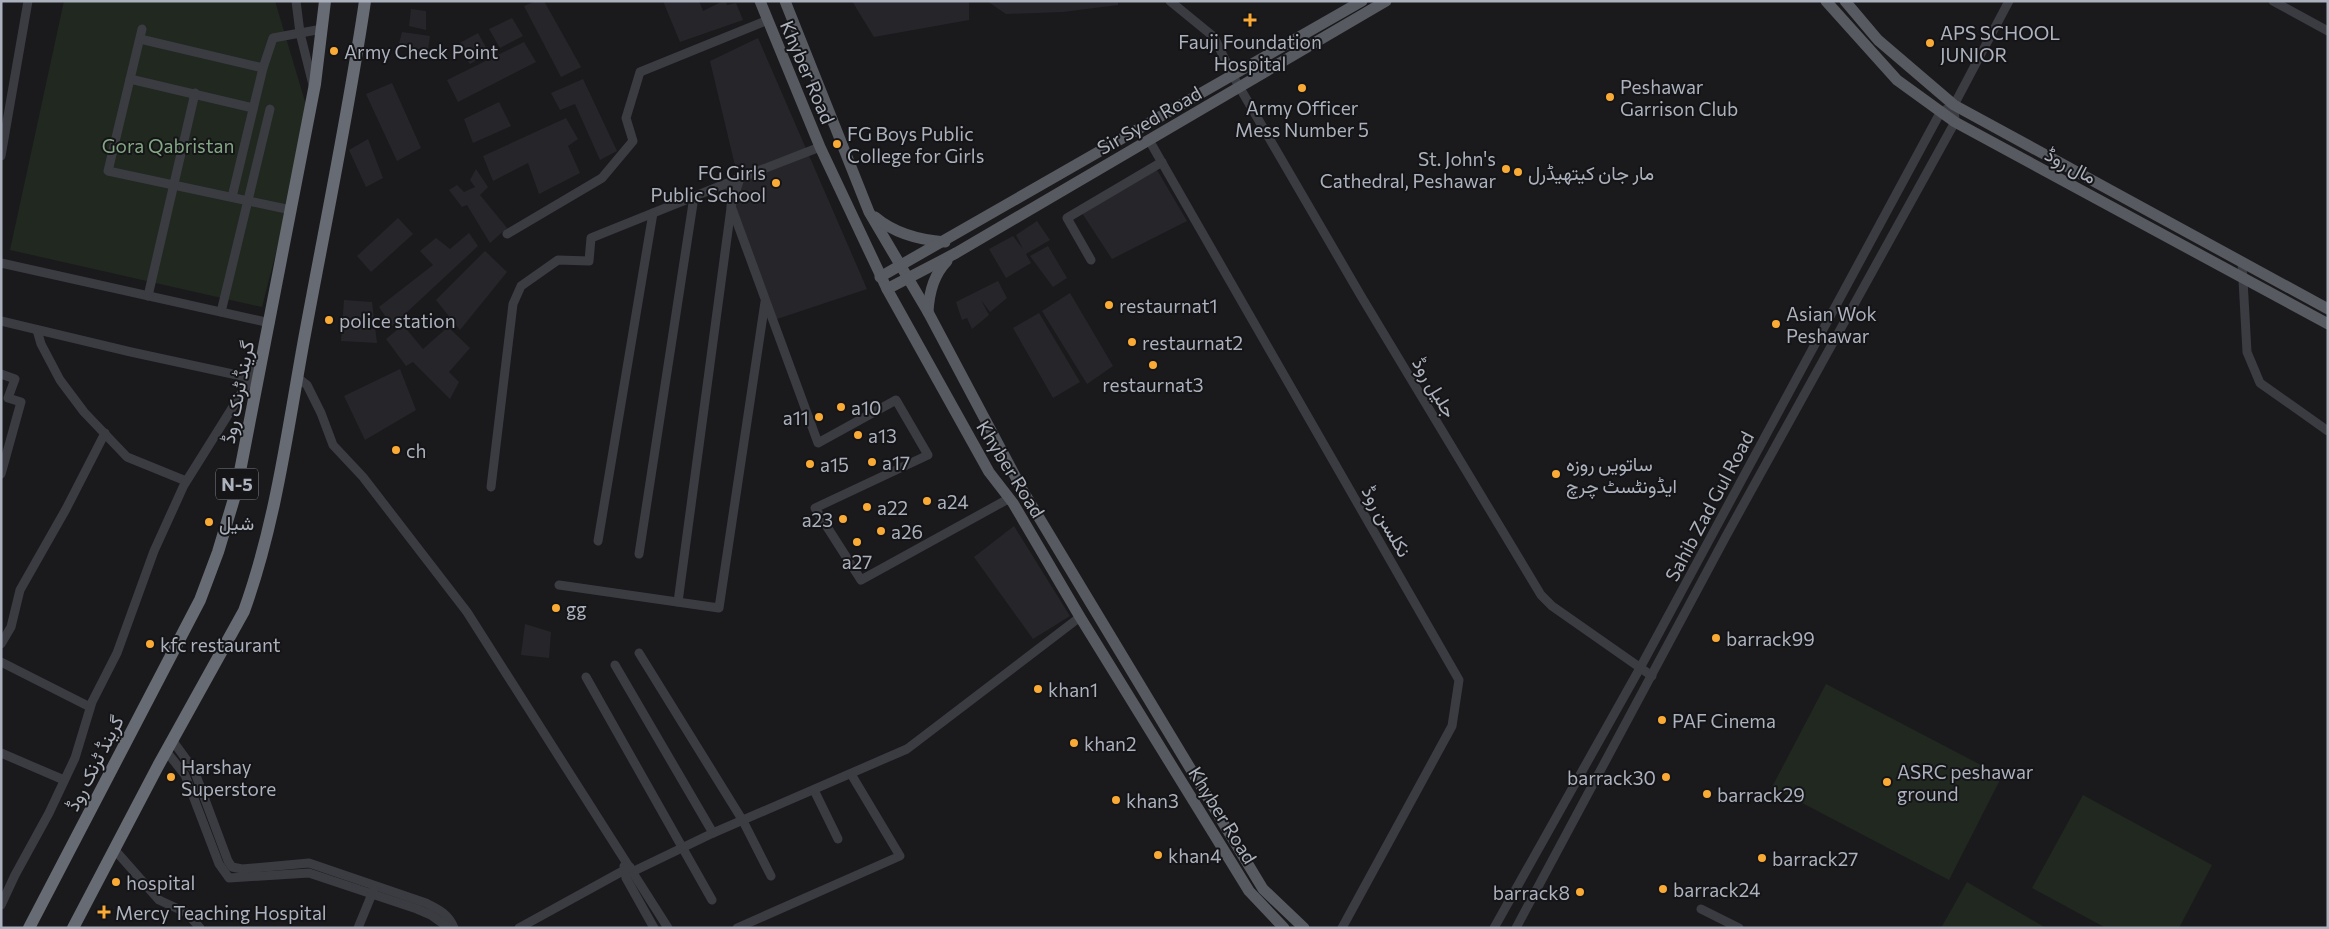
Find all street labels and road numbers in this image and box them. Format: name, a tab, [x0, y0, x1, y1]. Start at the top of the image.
street label: Khyber Road	[776, 17, 840, 127]
street label: Sir Syed Road	[1093, 81, 1205, 159]
street label: مال روڈ	[2041, 142, 2101, 189]
street label: گرینڈ ٹرنک روڈ	[216, 339, 259, 446]
street label: جلیل روڈ	[1407, 353, 1462, 422]
street label: Khyber Road	[972, 416, 1050, 522]
street label: Sahib Zad Gul Road	[1660, 427, 1758, 585]
road number: N-5	[216, 468, 258, 499]
street label: نکلسن روڈ	[1357, 481, 1417, 561]
street label: گرینڈ ٹرنک روڈ	[60, 711, 129, 815]
street label: Khyber Road	[1184, 762, 1262, 868]

